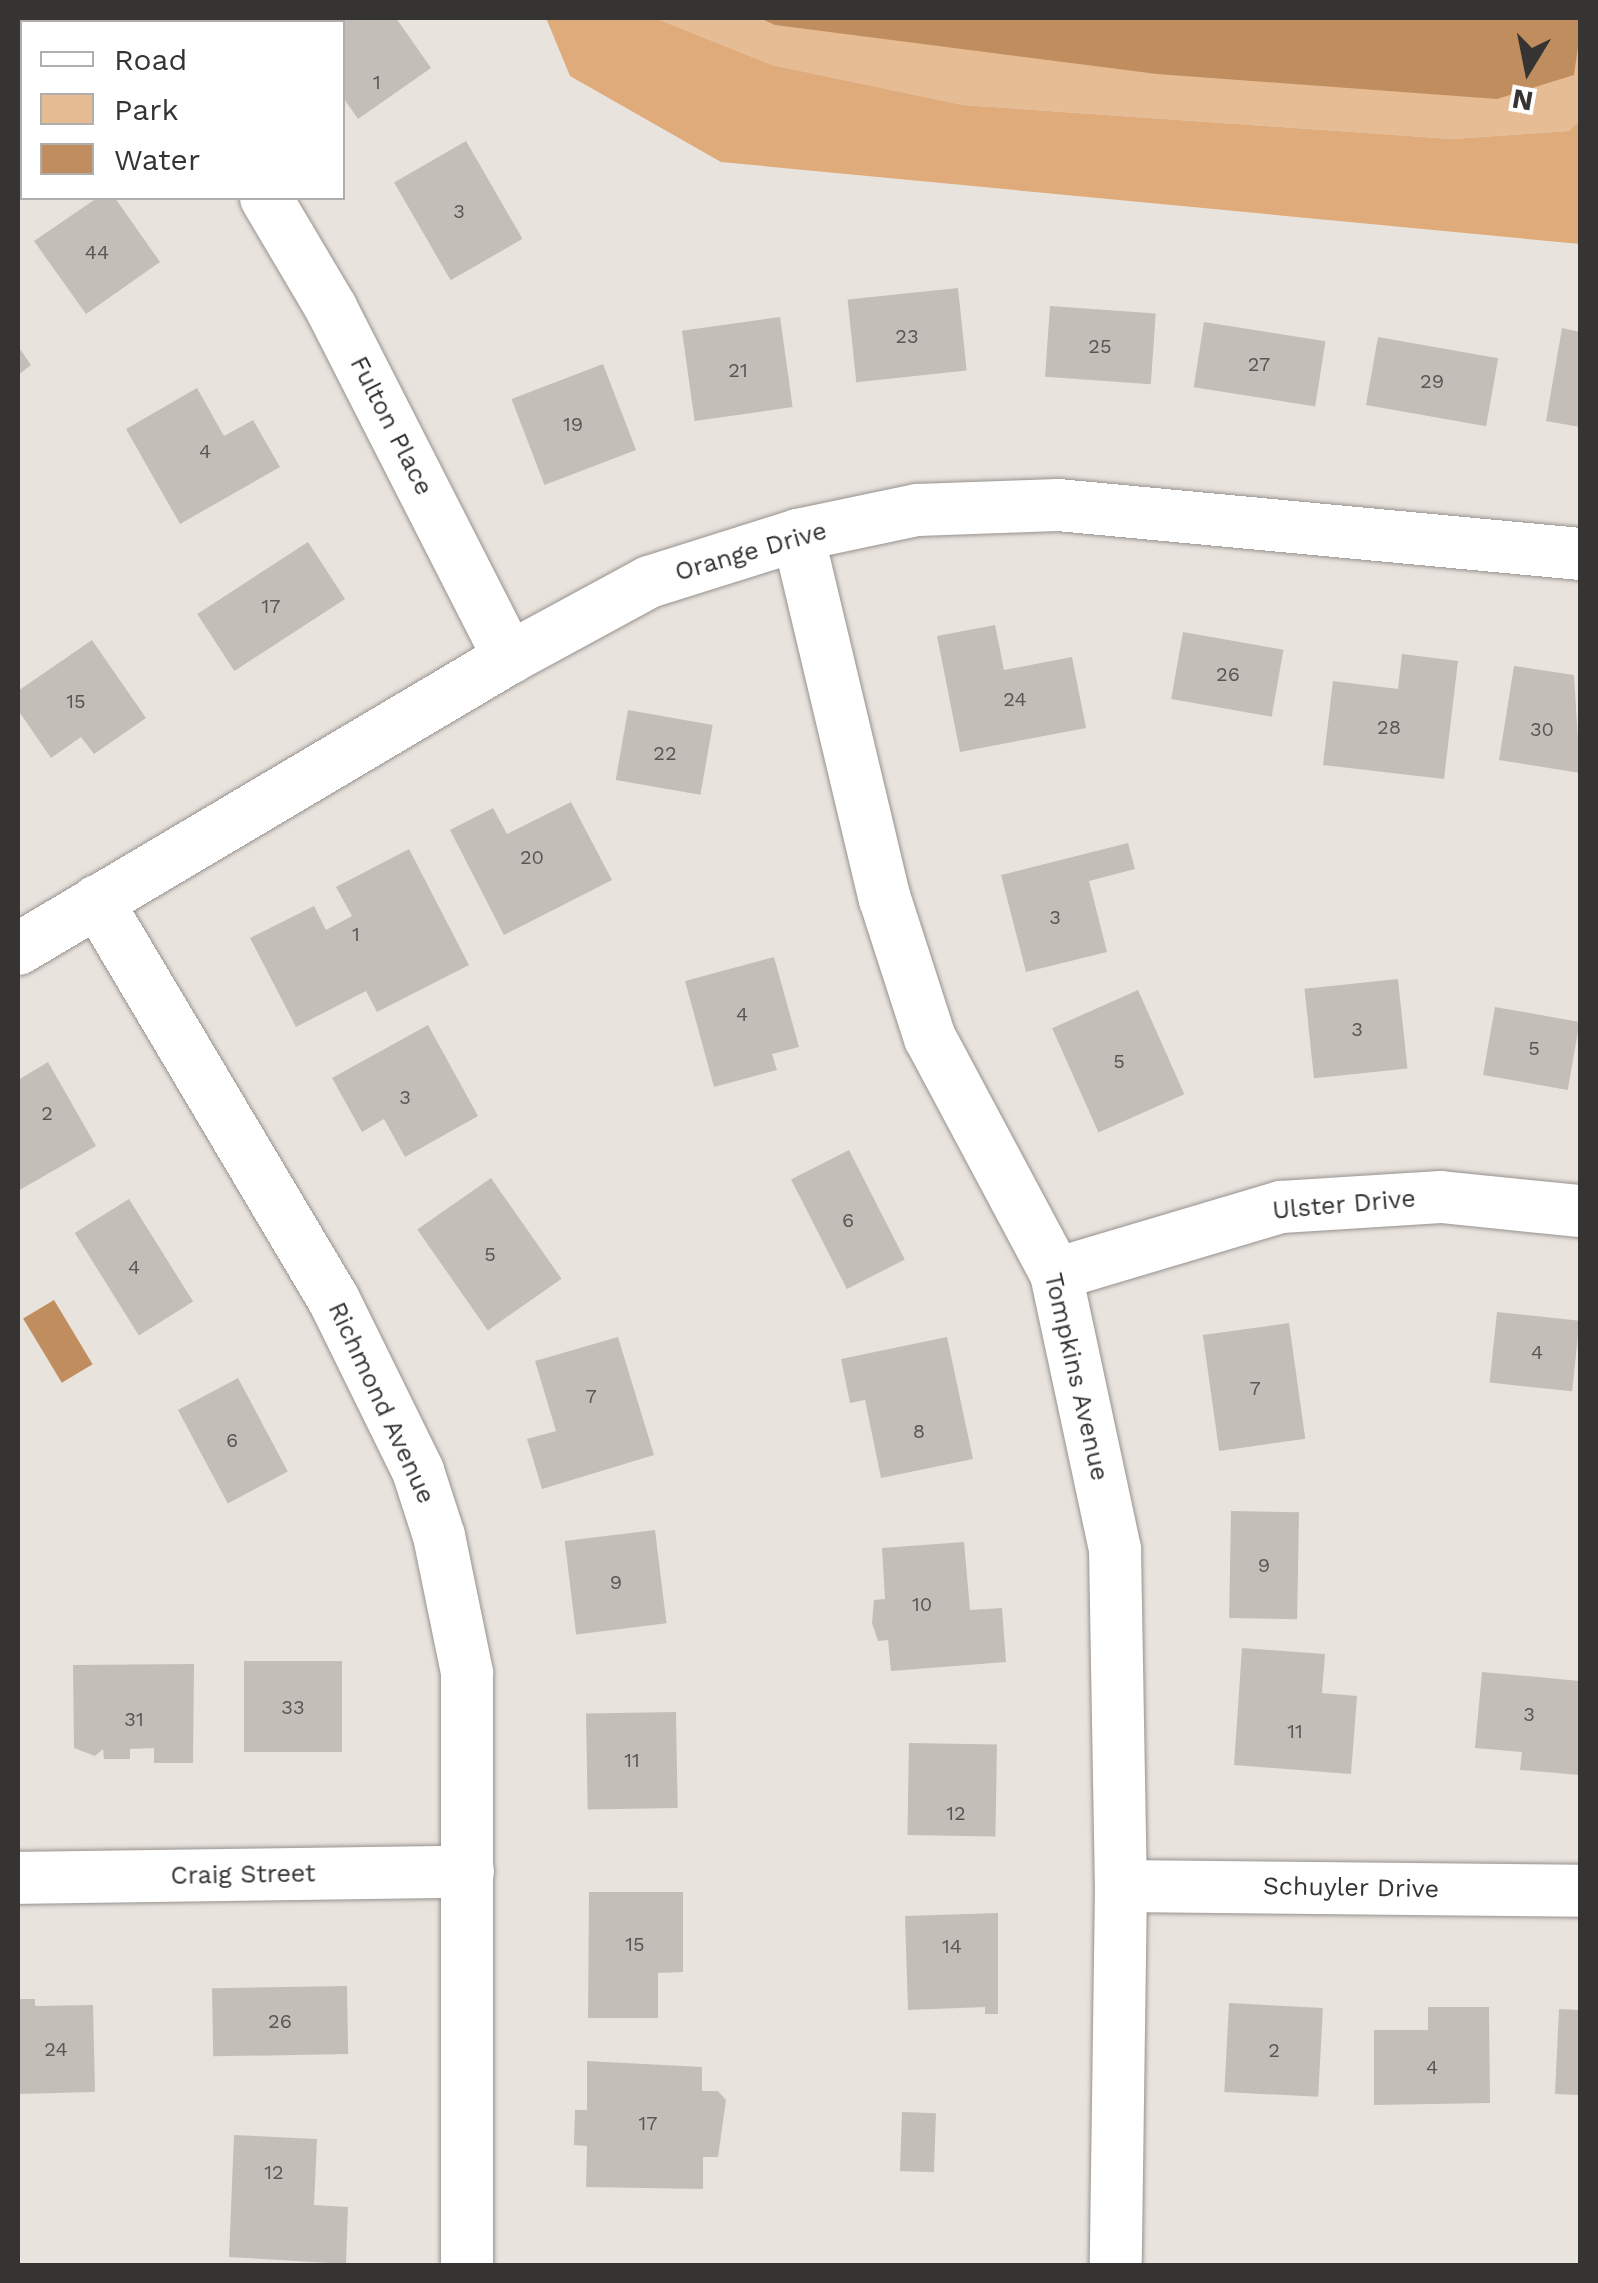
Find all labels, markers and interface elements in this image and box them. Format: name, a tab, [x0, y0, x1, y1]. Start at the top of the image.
legend	[20, 20, 345, 200]
north arrow	[1478, 20, 1578, 120]
text: Road	[114, 42, 187, 77]
house number: 1	[373, 70, 381, 94]
text: N	[1510, 82, 1536, 118]
text: Park	[114, 92, 179, 127]
text: Water	[114, 142, 200, 177]
house number: 3	[453, 199, 465, 223]
house number: 44	[85, 240, 109, 264]
house number: 23	[895, 324, 919, 348]
house number: 25	[1088, 334, 1112, 358]
street label: Fulton Place	[343, 352, 439, 500]
house number: 27	[1248, 352, 1270, 376]
house number: 21	[728, 358, 748, 382]
house number: 29	[1420, 369, 1444, 393]
house number: 19	[563, 412, 583, 436]
house number: 4	[199, 439, 211, 463]
street label: Orange Drive	[672, 516, 830, 588]
house number: 17	[261, 594, 281, 618]
house number: 26	[1216, 662, 1240, 686]
house number: 24	[1003, 687, 1027, 711]
house number: 15	[66, 689, 86, 713]
house number: 28	[1377, 715, 1401, 739]
house number: 30	[1530, 717, 1554, 741]
house number: 22	[653, 741, 677, 765]
house number: 20	[520, 845, 544, 869]
house number: 3	[1049, 905, 1061, 929]
house number: 1	[352, 922, 360, 946]
house number: 4	[736, 1002, 748, 1026]
house number: 3	[1351, 1017, 1363, 1041]
house number: 5	[1528, 1036, 1540, 1060]
house number: 5	[1113, 1049, 1125, 1073]
house number: 3	[399, 1085, 411, 1109]
house number: 2	[41, 1101, 53, 1125]
street label: Ulster Drive	[1271, 1184, 1417, 1226]
house number: 6	[842, 1208, 854, 1232]
house number: 5	[484, 1242, 496, 1266]
house number: 4	[128, 1255, 140, 1279]
street label: Tompkins Avenue	[1037, 1270, 1115, 1484]
street label: Richmond Avenue	[321, 1297, 441, 1509]
house number: 4	[1531, 1340, 1543, 1364]
house number: 7	[1249, 1376, 1261, 1400]
house number: 7	[585, 1384, 597, 1408]
house number: 8	[913, 1419, 925, 1443]
house number: 6	[226, 1428, 238, 1452]
house number: 9	[1258, 1553, 1270, 1577]
house number: 9	[610, 1570, 622, 1594]
house number: 10	[912, 1592, 932, 1616]
house number: 33	[281, 1695, 305, 1719]
house number: 3	[1523, 1702, 1535, 1726]
house number: 31	[124, 1707, 144, 1731]
house number: 11	[1287, 1719, 1303, 1743]
house number: 11	[624, 1748, 640, 1772]
house number: 12	[946, 1801, 966, 1825]
street label: Craig Street	[170, 1859, 316, 1891]
street label: Schuyler Drive	[1262, 1871, 1440, 1905]
house number: 15	[625, 1932, 645, 1956]
house number: 14	[942, 1934, 962, 1958]
house number: 26	[268, 2009, 292, 2033]
house number: 24	[44, 2037, 68, 2061]
house number: 2	[1268, 2038, 1280, 2062]
house number: 4	[1426, 2055, 1438, 2079]
house number: 17	[638, 2111, 658, 2135]
house number: 12	[264, 2160, 284, 2184]

